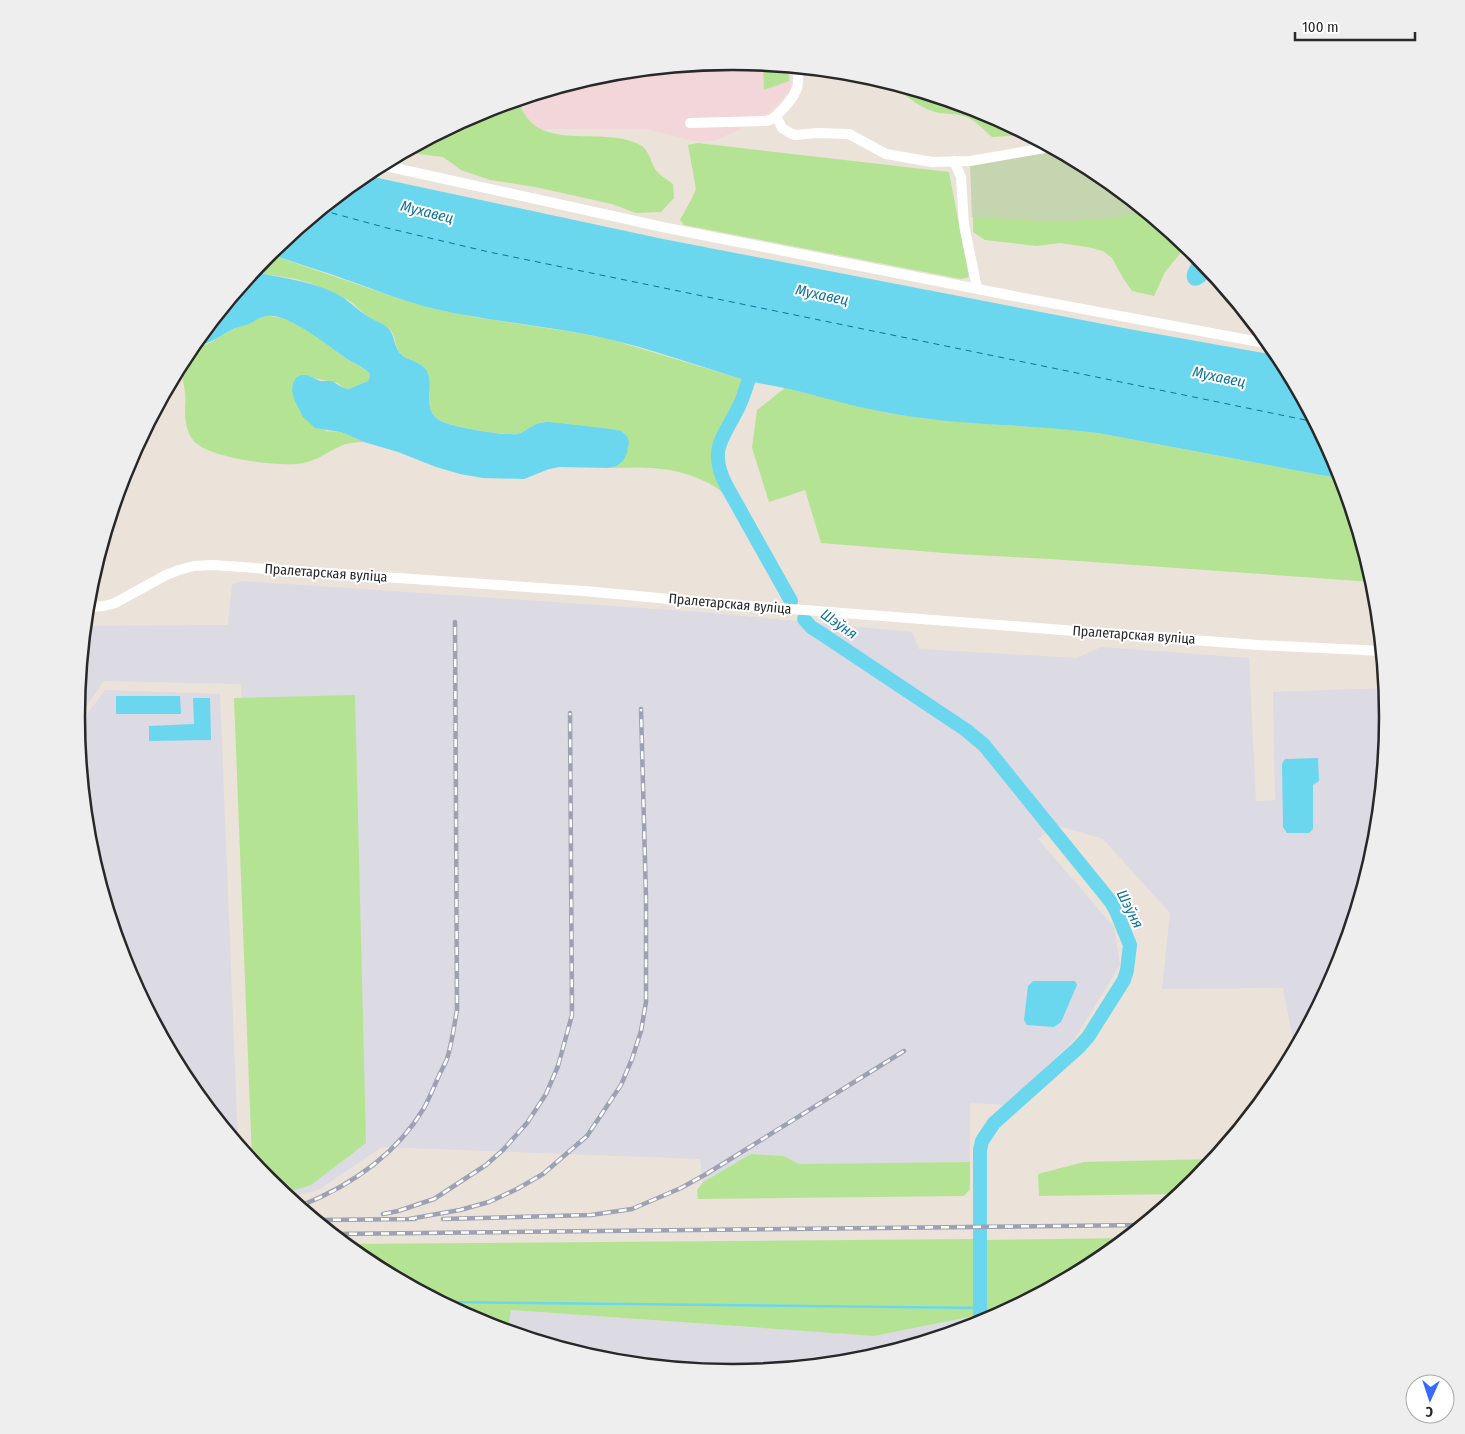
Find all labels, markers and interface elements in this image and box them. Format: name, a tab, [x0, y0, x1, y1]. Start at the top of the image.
scale bar	[1295, 10, 1415, 42]
text: 100 m	[1302, 18, 1339, 36]
water label: Мухавец	[399, 197, 455, 227]
water label: Мухавец	[794, 281, 850, 309]
water label: Мухавец	[1191, 363, 1247, 391]
street label: Пралетарская вуліца	[264, 560, 388, 586]
street label: Пралетарская вуліца	[668, 590, 792, 618]
water label: Шэўня	[817, 605, 861, 643]
street label: Пралетарская вуліца	[1072, 622, 1196, 648]
water label: Шэўня	[1113, 887, 1147, 931]
north arrow	[1405, 1374, 1455, 1424]
text: С	[1425, 1403, 1433, 1420]

